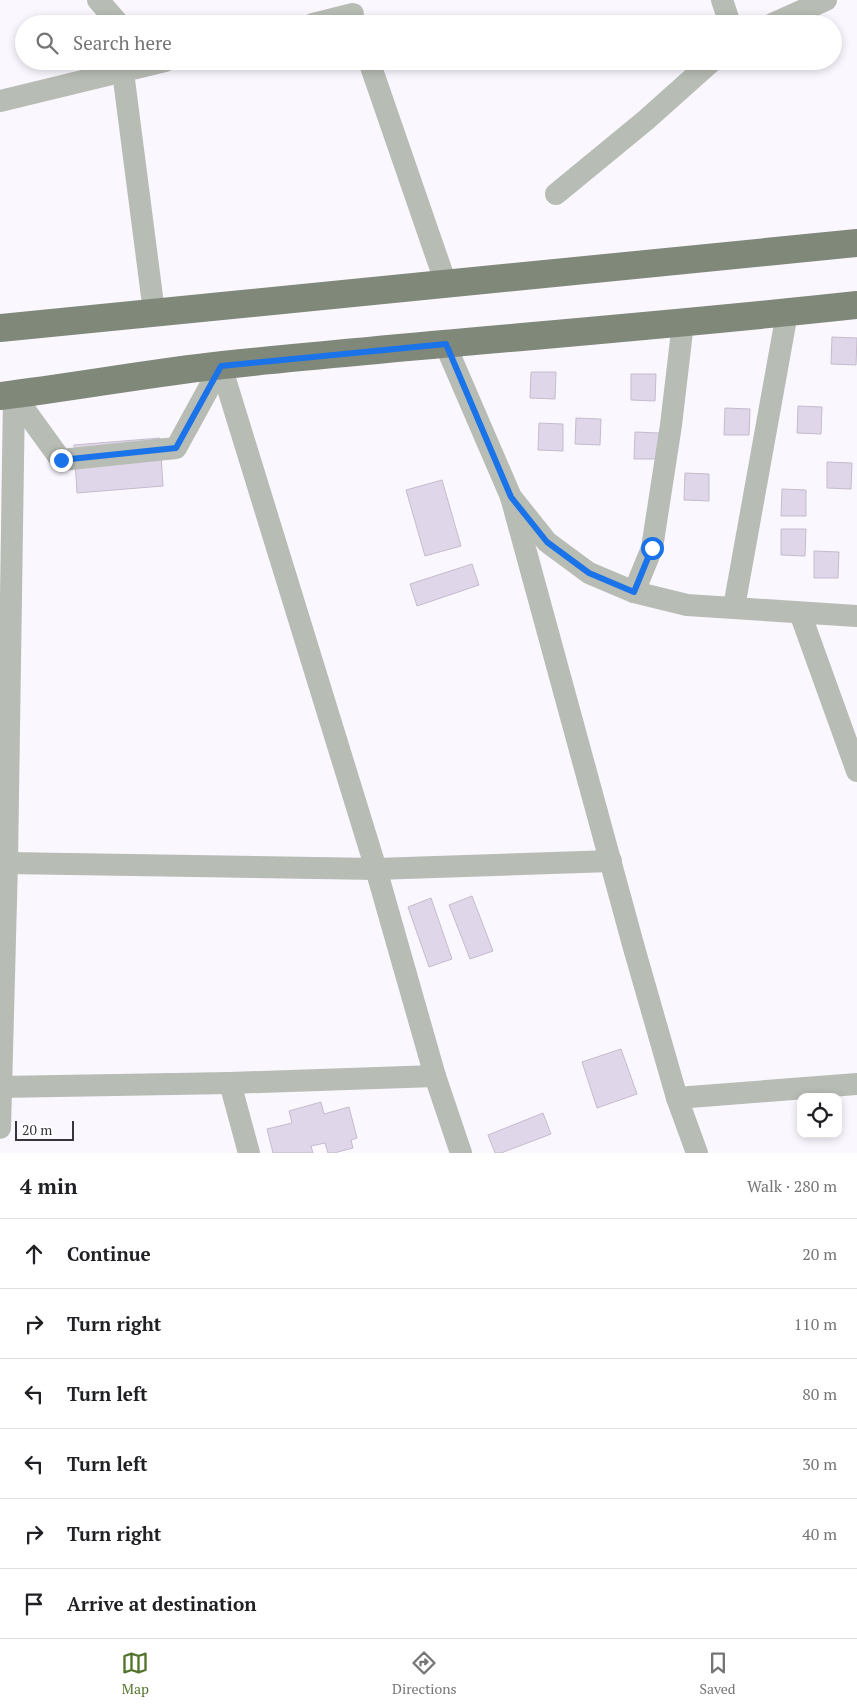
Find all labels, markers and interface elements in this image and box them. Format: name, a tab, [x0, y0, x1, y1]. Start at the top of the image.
search box	[15, 15, 842, 70]
icon: search	[33, 29, 61, 57]
text: Search here	[73, 30, 172, 55]
route end	[50, 449, 73, 472]
route start	[641, 537, 664, 560]
map controls	[797, 1093, 842, 1138]
button: locate	[797, 1093, 842, 1138]
scale bar	[15, 1118, 74, 1141]
text: 20 m	[22, 1120, 52, 1139]
text: 4 min	[20, 1172, 77, 1200]
text: Walk · 280 m	[747, 1175, 837, 1197]
icon: ahead	[20, 1240, 48, 1268]
text: Continue	[67, 1241, 151, 1266]
text: 20 m	[802, 1243, 837, 1265]
icon: right	[20, 1310, 48, 1338]
text: Turn right	[67, 1311, 161, 1336]
text: 110 m	[794, 1313, 837, 1335]
icon: left	[20, 1380, 48, 1408]
text: Turn left	[67, 1381, 148, 1406]
text: 80 m	[802, 1383, 837, 1405]
icon: left	[20, 1450, 48, 1478]
text: Turn left	[67, 1451, 148, 1476]
text: 30 m	[802, 1453, 837, 1475]
icon: right	[20, 1520, 48, 1548]
text: Turn right	[67, 1521, 161, 1546]
text: 40 m	[802, 1523, 837, 1545]
icon: arrive	[20, 1590, 48, 1618]
text: Arrive at destination	[67, 1591, 256, 1616]
tab: Map	[121, 1649, 149, 1698]
tab: Directions	[392, 1649, 457, 1698]
tab: Saved	[699, 1649, 736, 1698]

